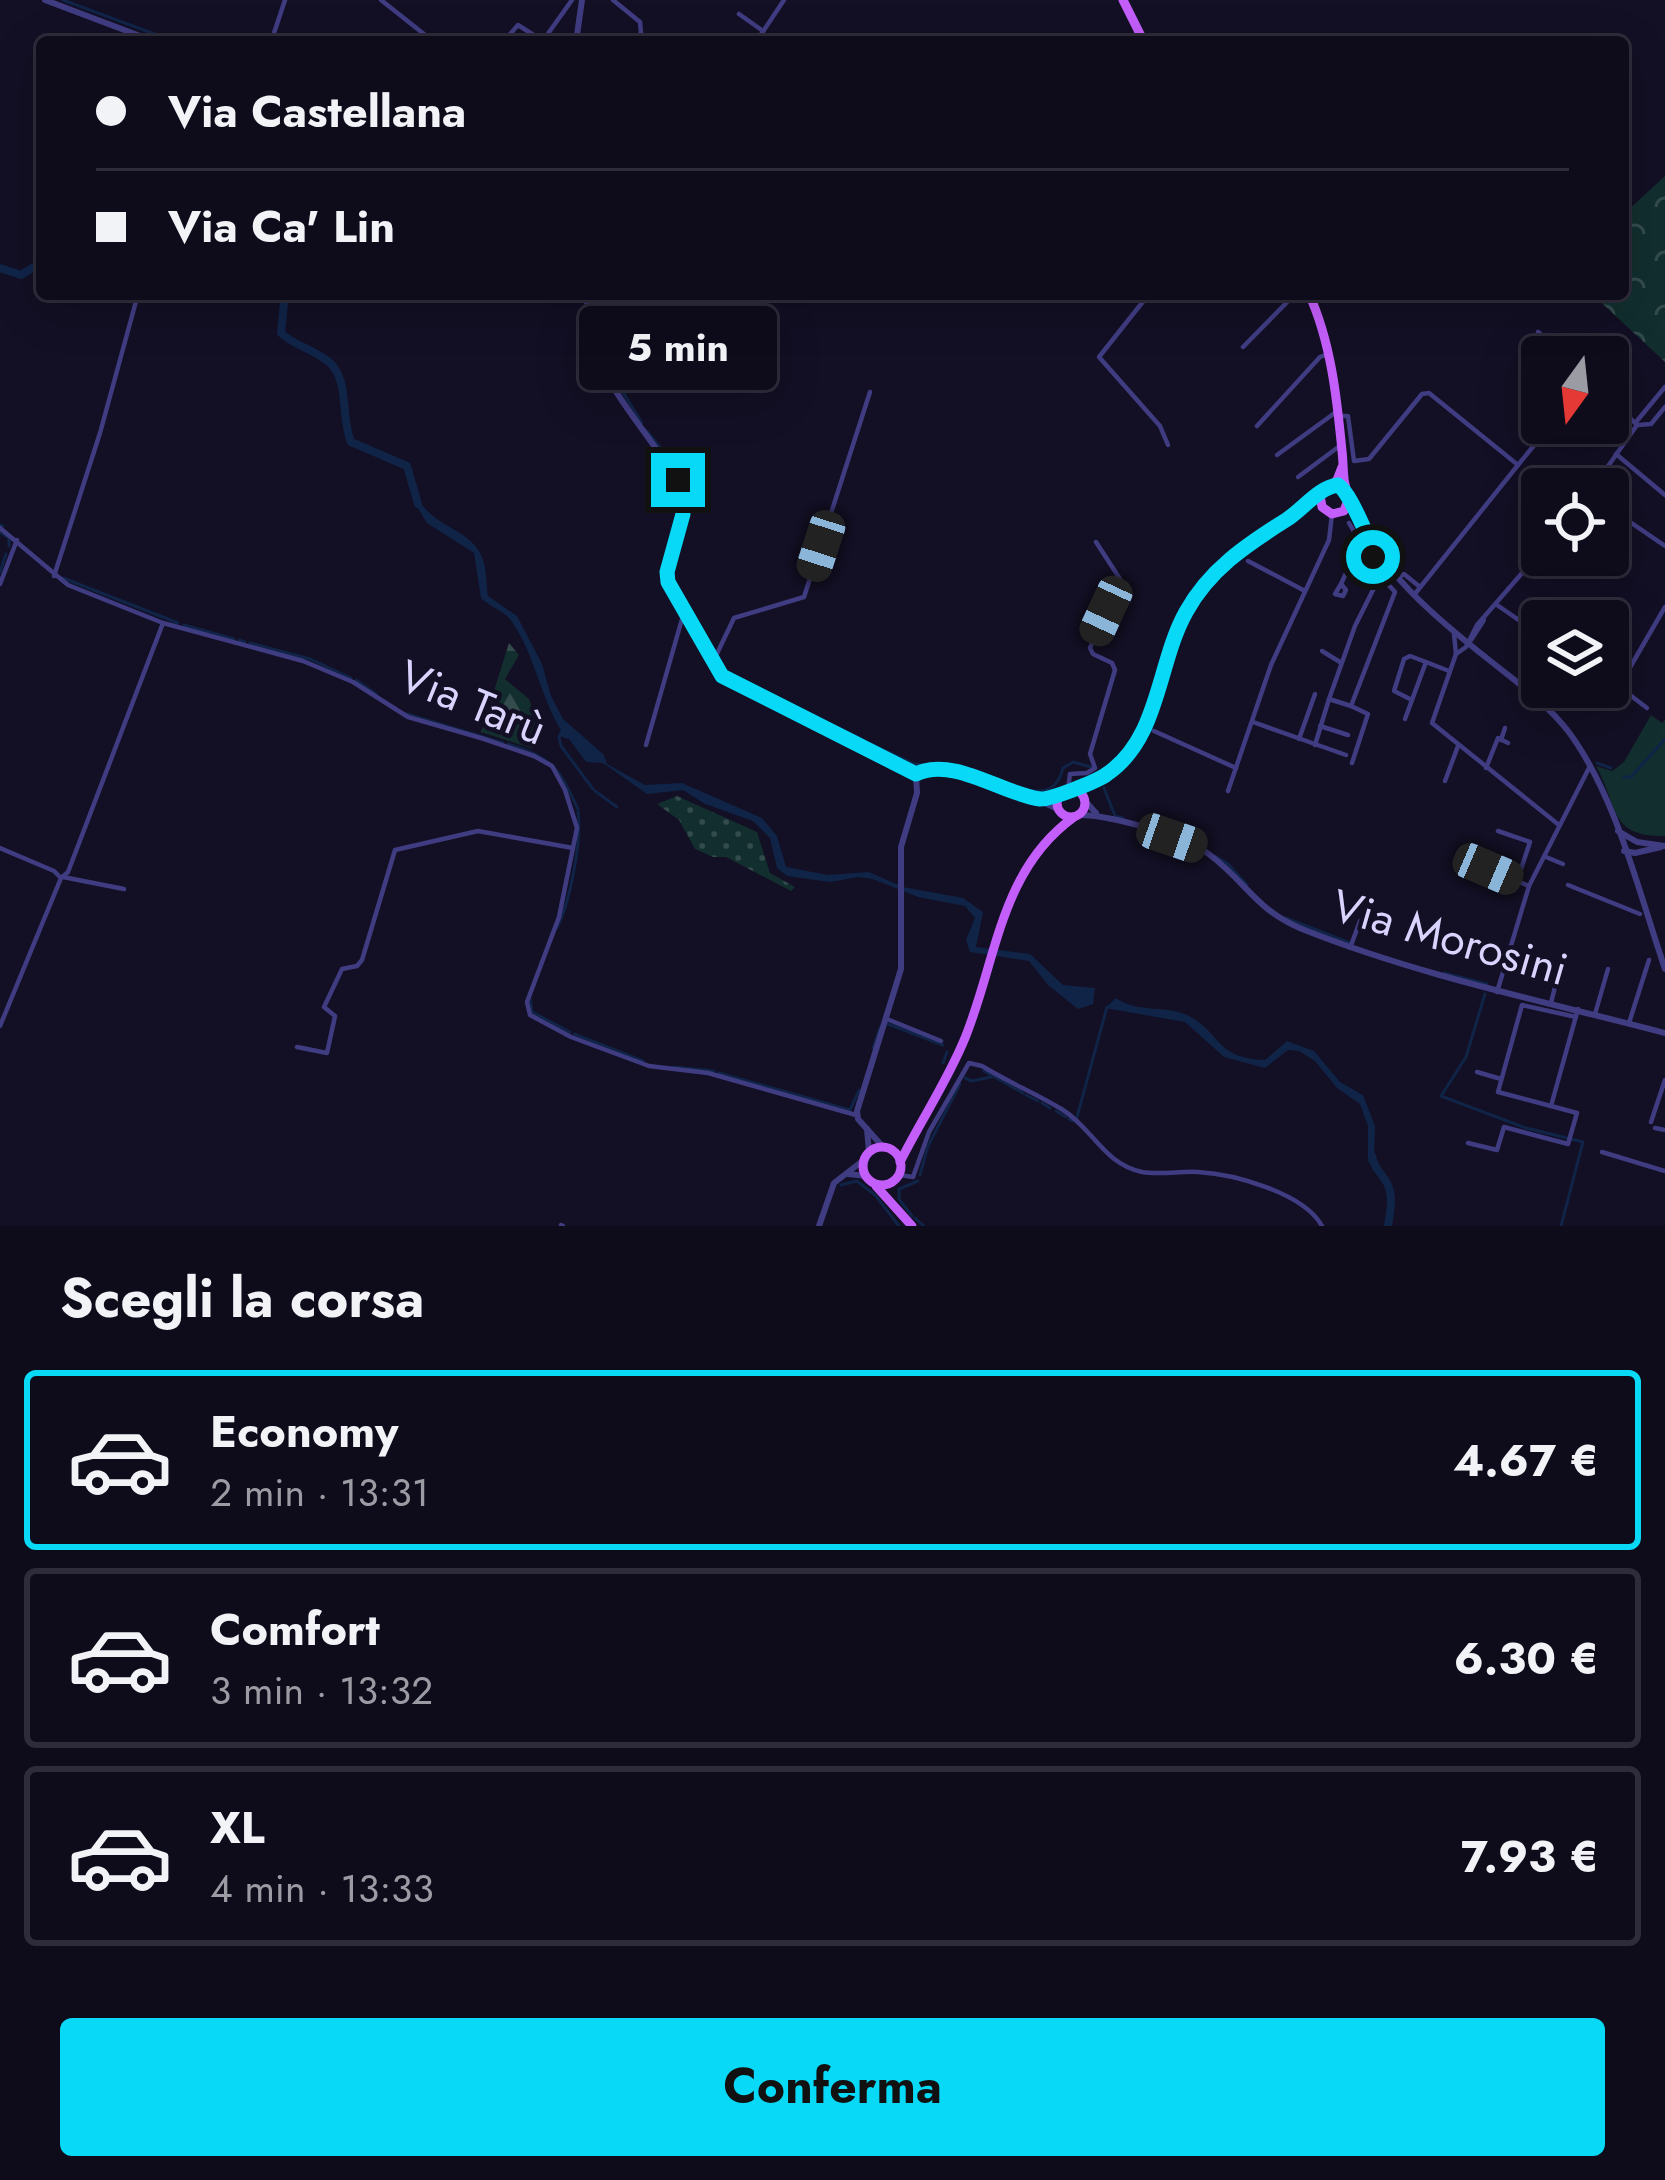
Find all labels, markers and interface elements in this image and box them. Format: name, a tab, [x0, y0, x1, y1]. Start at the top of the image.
text: Via Castellana	[168, 79, 466, 144]
text: Via Ca' Lin	[168, 194, 395, 259]
callout: 5 min	[579, 306, 777, 390]
text: 5 min	[627, 319, 729, 376]
north arrow	[1521, 336, 1629, 444]
map controls	[1521, 336, 1629, 708]
route end	[651, 453, 705, 507]
button: locate	[1521, 468, 1629, 576]
car	[793, 506, 849, 586]
route start	[1346, 530, 1400, 584]
car	[1074, 571, 1138, 651]
button: layers	[1521, 600, 1629, 708]
street label: Via Tarù	[389, 644, 556, 761]
car	[1132, 809, 1212, 867]
car	[1448, 838, 1528, 900]
street label: Via Morosini	[1325, 873, 1575, 1002]
text: Scegli la corsa	[60, 1259, 424, 1337]
text: Economy	[210, 1399, 398, 1464]
icon: car	[66, 1406, 174, 1514]
text: 4.67 €	[1453, 1428, 1599, 1493]
text: 2 min · 13:31	[210, 1464, 429, 1521]
text: Comfort	[210, 1597, 380, 1662]
icon: car	[66, 1604, 174, 1712]
text: 6.30 €	[1454, 1626, 1599, 1691]
text: 3 min · 13:32	[210, 1662, 433, 1719]
text: XL	[210, 1795, 265, 1860]
icon: car	[66, 1802, 174, 1910]
text: 7.93 €	[1461, 1824, 1599, 1889]
text: 4 min · 13:33	[210, 1860, 434, 1917]
button: Conferma	[60, 2018, 1605, 2156]

